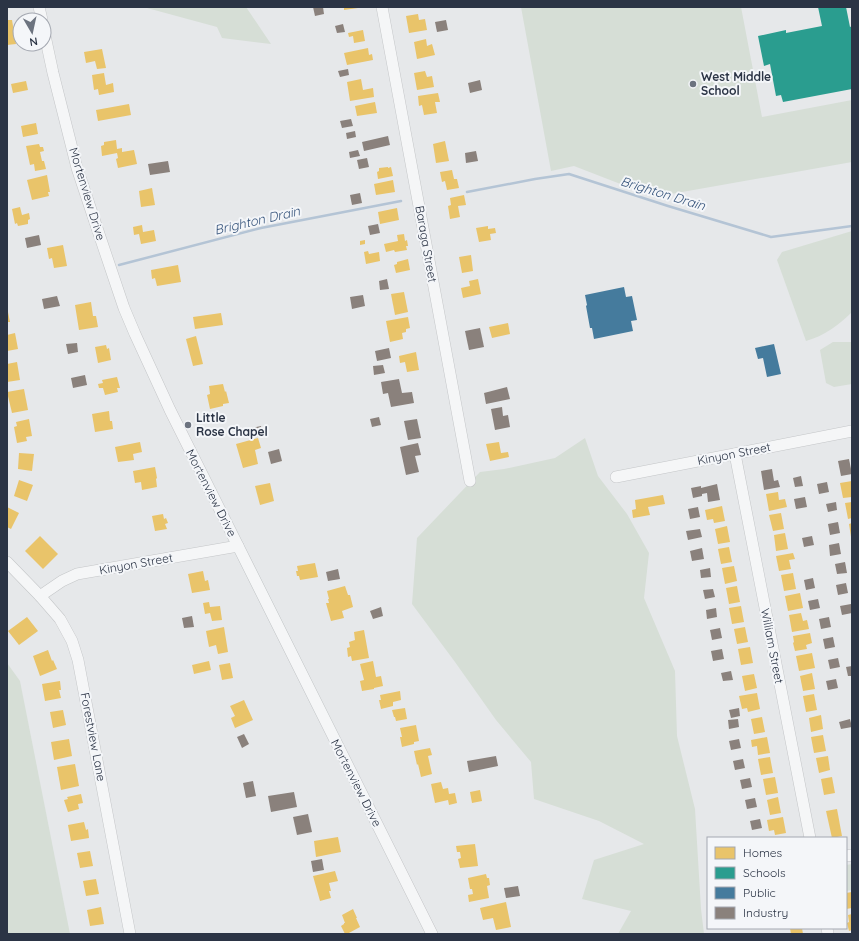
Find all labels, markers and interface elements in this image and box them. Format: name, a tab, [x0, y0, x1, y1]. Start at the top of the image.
north arrow	[12, 12, 52, 52]
text: N	[28, 34, 39, 49]
place label: West Middle School	[701, 69, 771, 98]
marker: West Middle School	[688, 79, 698, 89]
street label: Mortenview Drive	[66, 146, 109, 242]
water label: Brighton Drain	[619, 173, 708, 214]
water label: Brighton Drain	[213, 202, 302, 238]
street label: Baraga Street	[412, 204, 441, 283]
place label: Little Rose Chapel	[196, 410, 268, 439]
marker: Little Rose Chapel	[183, 420, 193, 430]
street label: Kinyon Street	[696, 439, 772, 468]
street label: Mortenview Drive	[183, 446, 240, 539]
street label: Kinyon Street	[98, 550, 174, 577]
street label: William Street	[758, 607, 787, 685]
street label: Forestview Lane	[78, 691, 109, 783]
street label: Mortenview Drive	[328, 736, 385, 829]
legend	[707, 837, 847, 929]
text: Homes	[743, 845, 783, 860]
text: Schools	[743, 865, 786, 880]
text: Public	[743, 885, 776, 900]
text: Industry	[743, 905, 788, 920]

